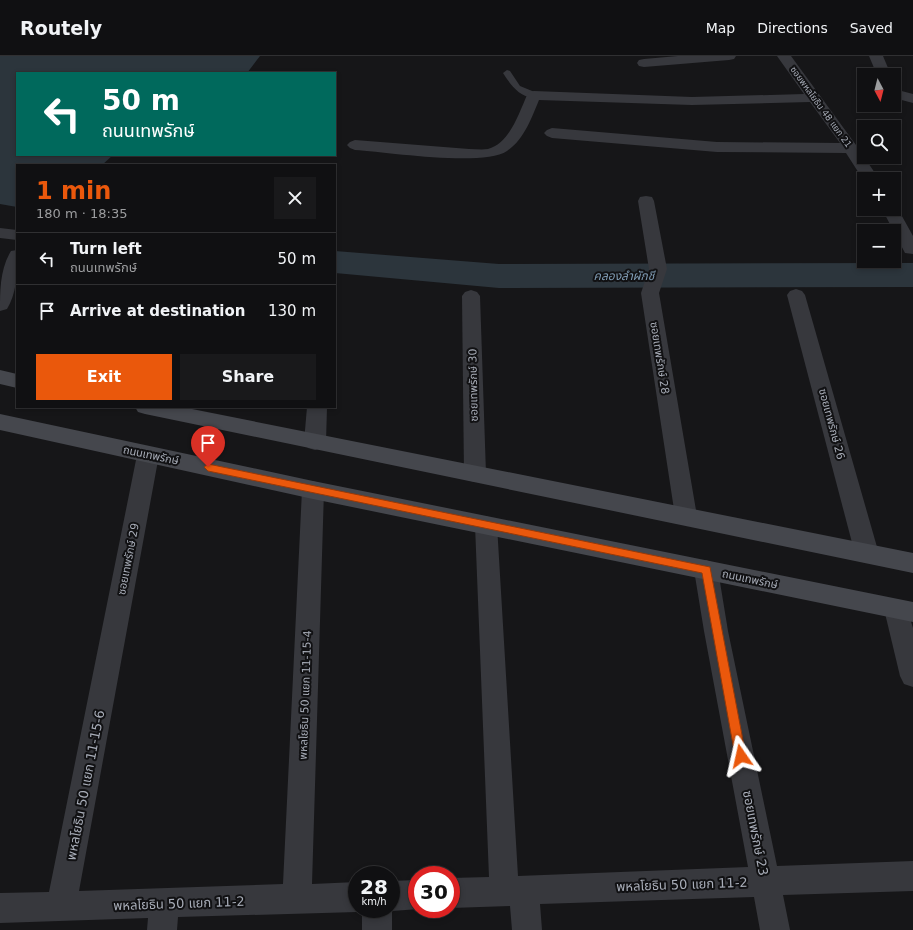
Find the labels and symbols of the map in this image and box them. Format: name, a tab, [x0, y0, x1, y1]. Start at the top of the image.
street label: ซอยพหลโยธิน 48 แยก 21	[788, 65, 854, 149]
north arrow	[857, 68, 901, 112]
water label: คลองลำผักชี	[594, 269, 657, 283]
street label: ซอยเทพรักษ์ 28	[647, 321, 672, 395]
street label: ซอยเทพรักษ์ 30	[466, 348, 481, 422]
street label: ซอยเทพรักษ์ 26	[816, 387, 847, 461]
pin	[191, 426, 225, 467]
street label: ถนนเทพรักษ์	[122, 443, 180, 468]
street label: ซอยเทพรักษ์ 29	[115, 522, 142, 596]
street label: ถนนเทพรักษ์	[721, 567, 779, 592]
street label: พหลโยธิน 50 แยก 11-15-4	[297, 630, 314, 760]
street label: พหลโยธิน 50 แยก 11-15-6	[64, 709, 107, 861]
position arrow	[720, 735, 762, 777]
street label: ซอยเทพรักษ์ 23	[740, 789, 771, 877]
speed limit sign: 30	[408, 866, 460, 918]
street label: พหลโยธิน 50 แยก 11-2	[616, 875, 748, 894]
street label: พหลโยธิน 50 แยก 11-2	[113, 894, 245, 913]

